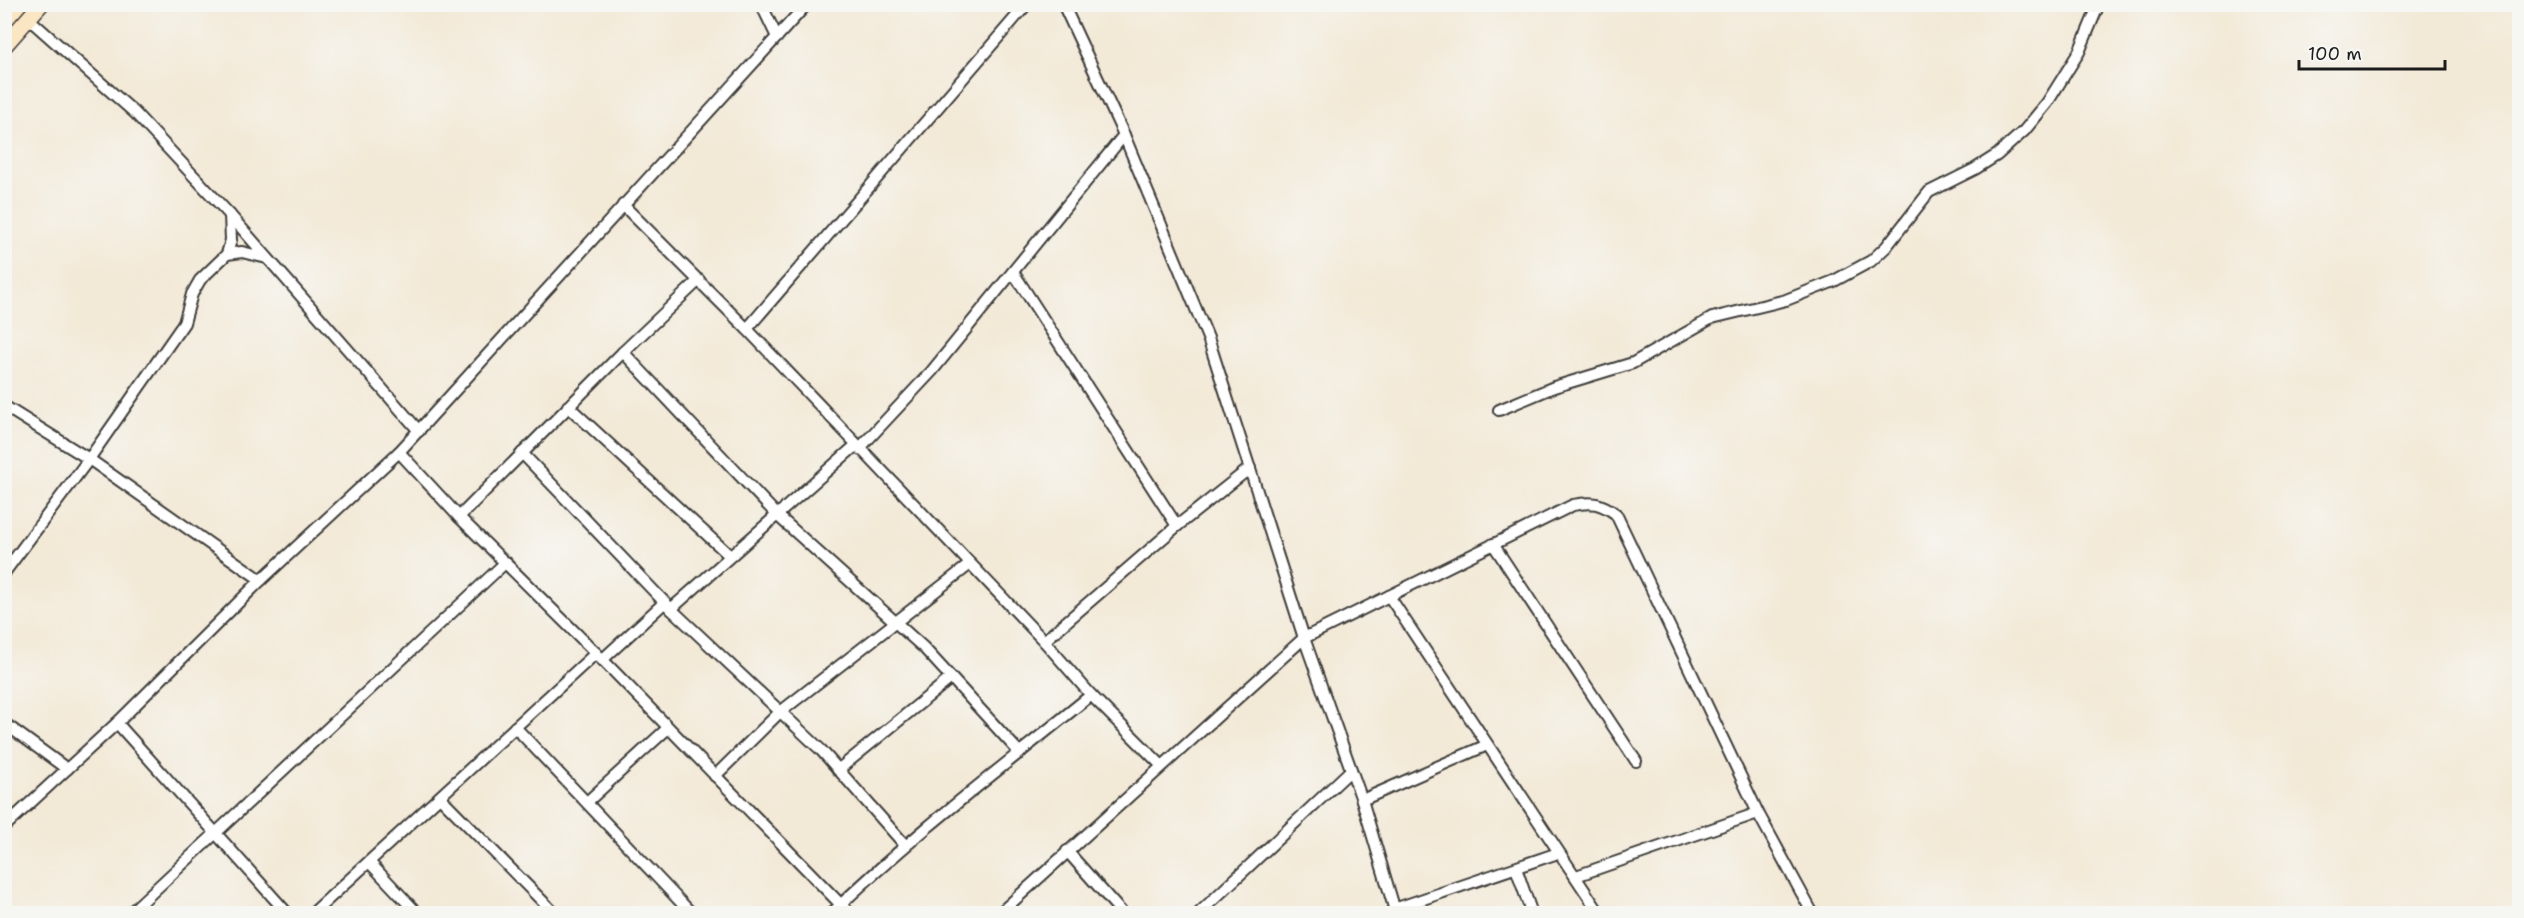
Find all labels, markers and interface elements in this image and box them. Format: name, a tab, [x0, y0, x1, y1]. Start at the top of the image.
scale bar	[2299, 33, 2444, 71]
text: 100 m	[2308, 42, 2362, 66]

